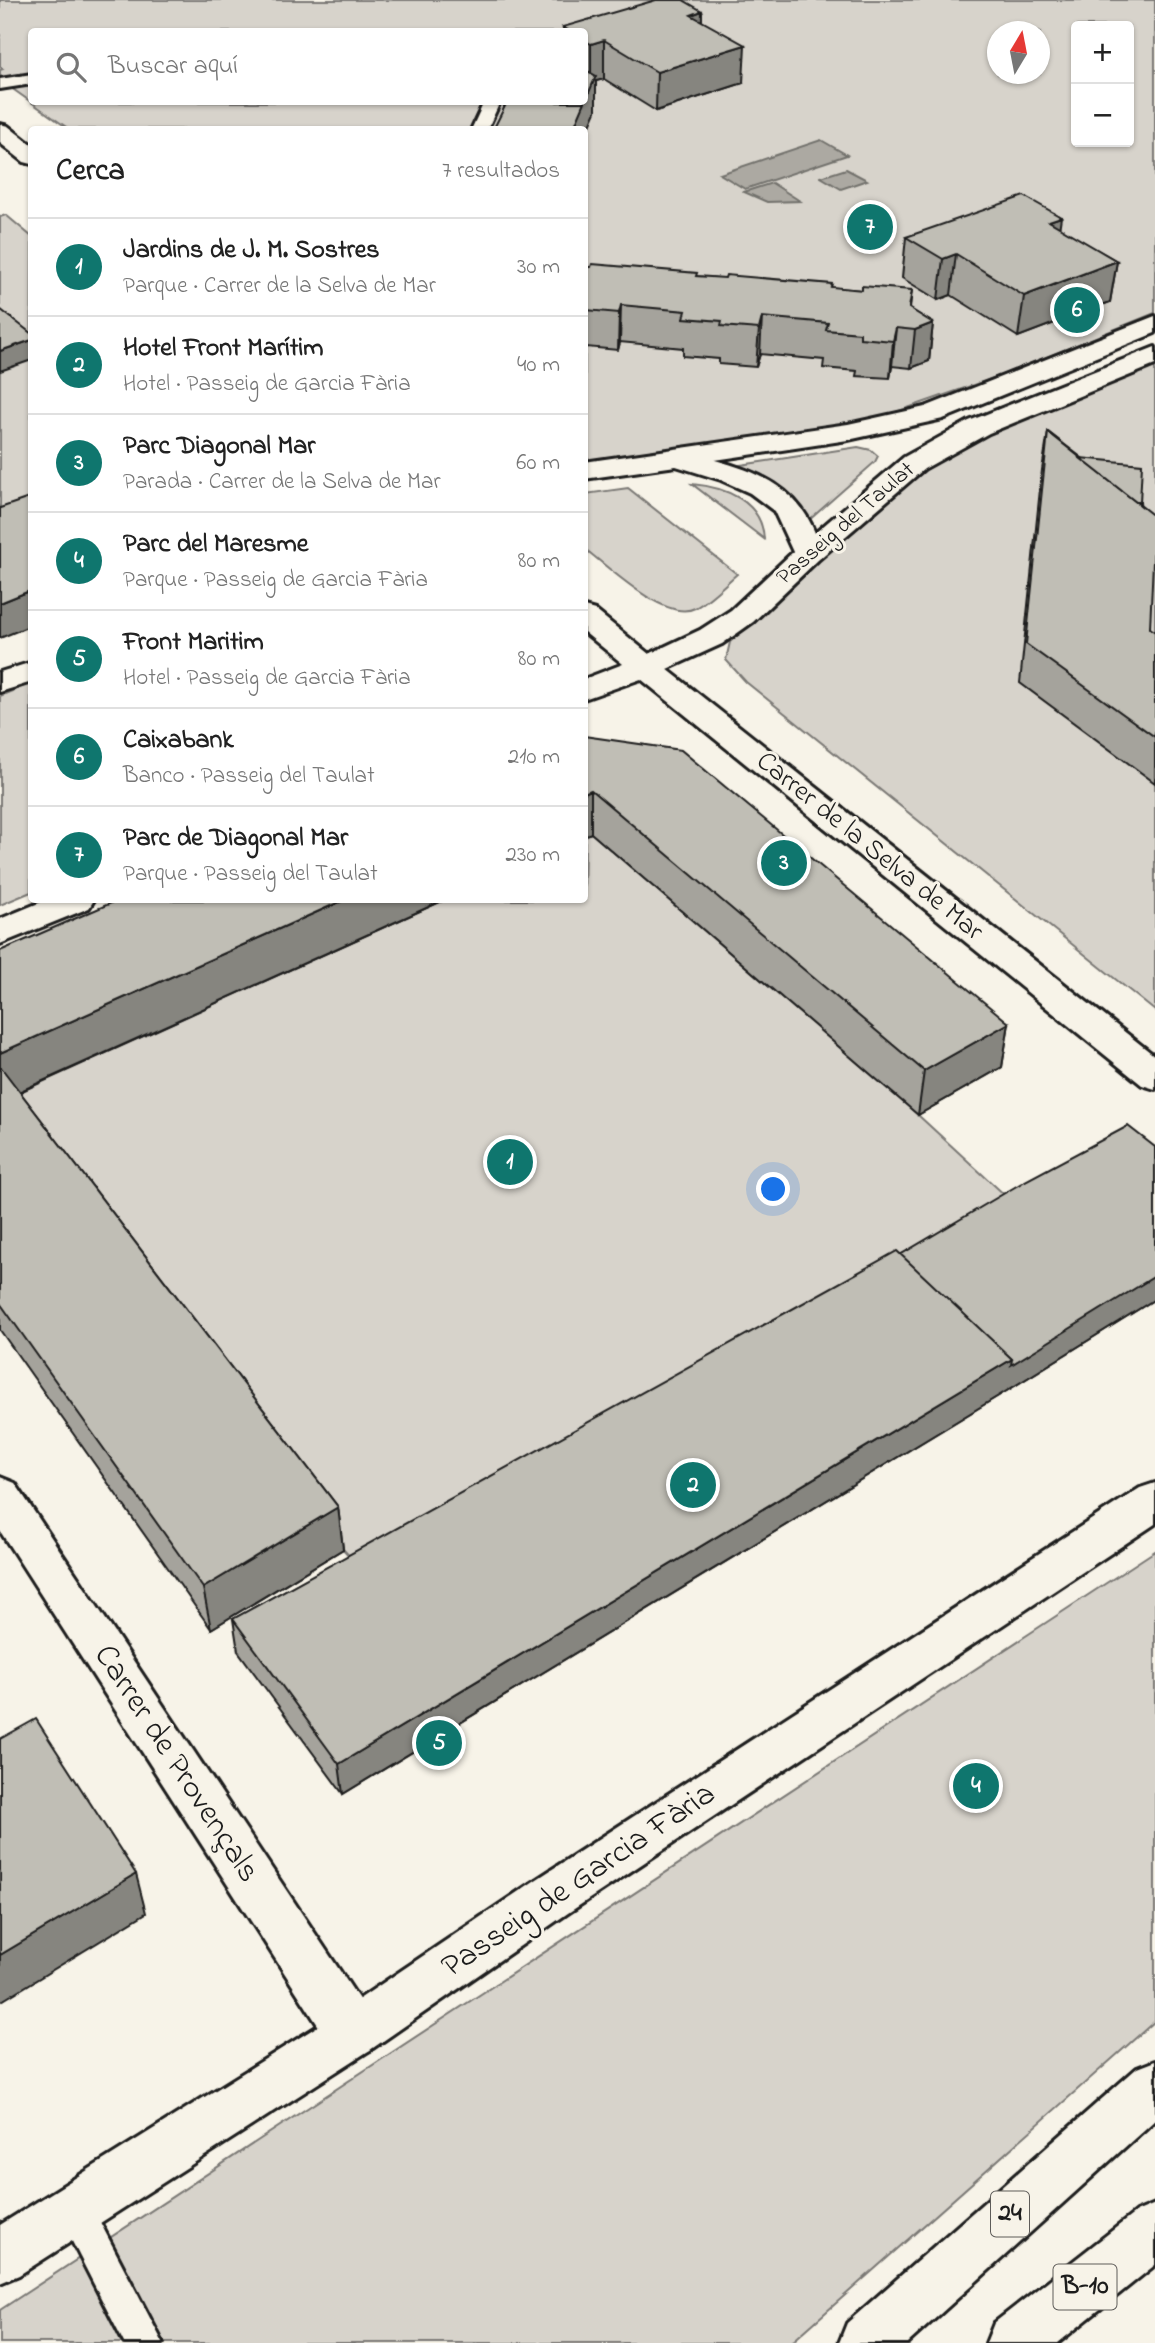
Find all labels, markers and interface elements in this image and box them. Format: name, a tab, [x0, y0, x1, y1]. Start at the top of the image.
north arrow	[987, 21, 1050, 84]
map controls	[1071, 21, 1134, 147]
button: +	[1071, 21, 1134, 84]
search box	[28, 28, 588, 105]
icon: search	[52, 48, 90, 86]
text: Buscar aquí	[108, 48, 238, 86]
button: −	[1071, 84, 1134, 147]
text: Cerca	[56, 150, 125, 194]
text: 7 resultados	[442, 155, 560, 188]
pin: 7	[847, 201, 893, 253]
text: Jardins de J. M. Sostres	[123, 232, 380, 270]
text: 1	[75, 251, 83, 284]
text: 30 m	[517, 251, 560, 284]
text: Parque · Carrer de la Selva de Mar	[123, 270, 436, 303]
pin: 6	[1054, 284, 1100, 336]
text: Hotel Front Marítim	[123, 330, 323, 368]
text: 2	[73, 349, 85, 382]
text: 40 m	[517, 349, 560, 382]
text: Hotel · Passeig de Garcia Fària	[123, 368, 411, 401]
text: Parc Diagonal Mar	[123, 428, 315, 466]
text: 3	[74, 447, 84, 480]
text: 60 m	[516, 447, 560, 480]
street label: Passeig del Taulat	[770, 454, 923, 594]
text: Parada · Carrer de la Selva de Mar	[123, 466, 441, 499]
text: Parc del Maresme	[123, 526, 308, 564]
text: 4	[74, 545, 84, 578]
text: 80 m	[518, 545, 560, 578]
text: Parque · Passeig de Garcia Fària	[123, 564, 428, 597]
text: Front Maritim	[123, 624, 264, 662]
text: 5	[72, 643, 86, 676]
text: 80 m	[518, 643, 560, 676]
text: Hotel · Passeig de Garcia Fària	[123, 662, 411, 695]
text: Caixabank	[123, 722, 234, 760]
text: 6	[74, 741, 84, 774]
text: 210 m	[508, 741, 560, 774]
street label: Carrer de la Selva de Mar	[746, 742, 992, 952]
text: Banco · Passeig del Taulat	[123, 760, 375, 793]
text: Parc de Diagonal Mar	[123, 820, 348, 858]
pin: 3	[761, 837, 807, 889]
text: 7	[74, 839, 84, 872]
text: 230 m	[506, 839, 560, 872]
text: Parque · Passeig del Taulat	[123, 858, 378, 891]
pin: 1	[487, 1136, 533, 1188]
your location	[756, 1172, 790, 1206]
pin: 2	[670, 1459, 716, 1511]
street label: Carrer de Provençals	[81, 1635, 271, 1893]
pin: 5	[416, 1717, 462, 1769]
pin: 4	[953, 1760, 999, 1812]
street label: Passeig de Garcia Fària	[432, 1771, 726, 1991]
road number: 24	[991, 2192, 1029, 2236]
road number: B-10	[1054, 2264, 1116, 2310]

